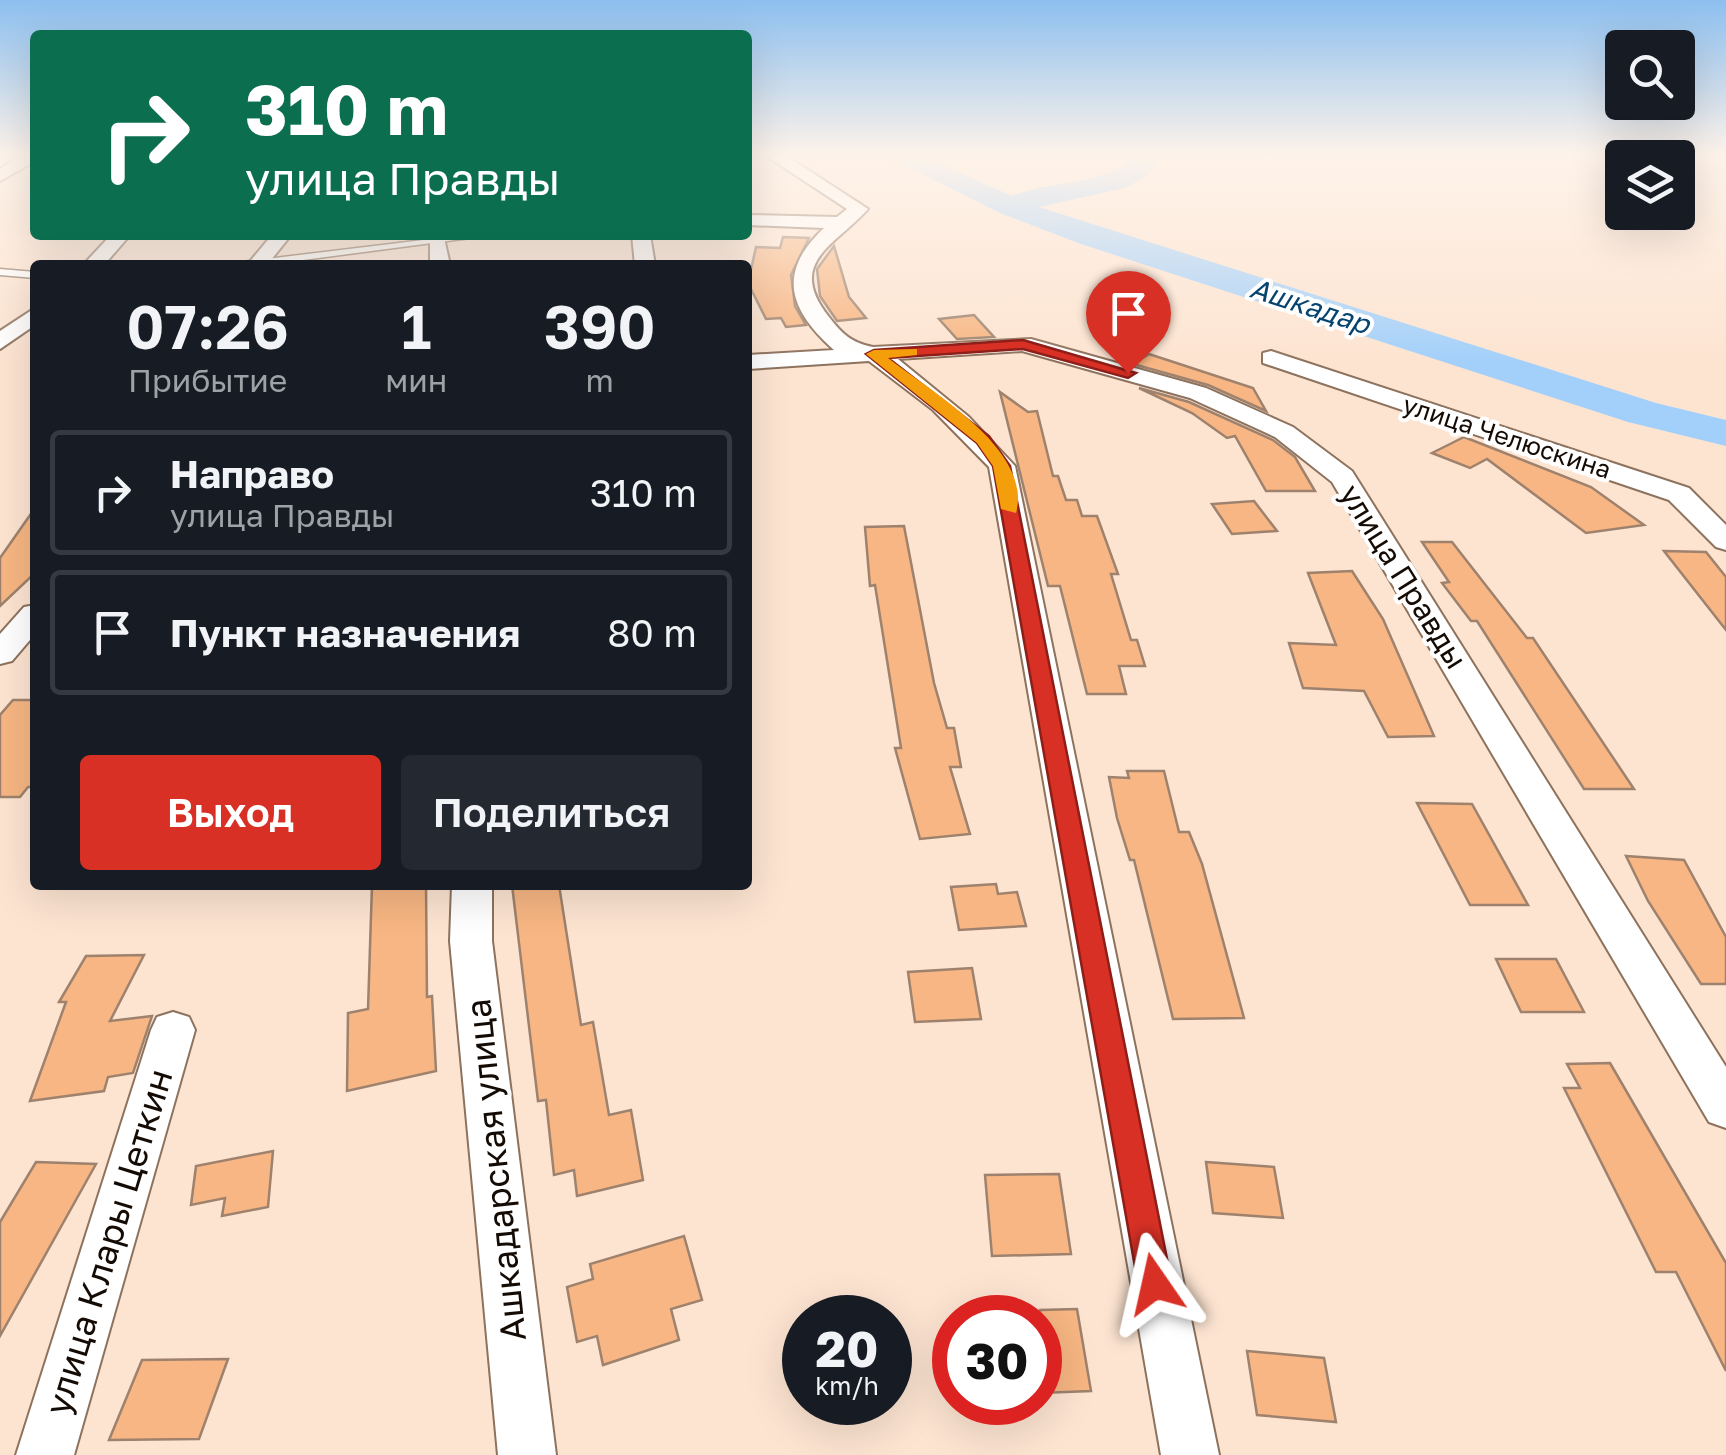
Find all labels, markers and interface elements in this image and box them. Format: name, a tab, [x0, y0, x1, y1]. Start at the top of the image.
map controls	[1605, 30, 1695, 230]
button: search	[1605, 30, 1695, 120]
text: 310 m	[245, 66, 448, 150]
icon: right	[80, 70, 210, 200]
button: layers	[1605, 140, 1695, 230]
text: улица Правды	[245, 151, 560, 205]
pin	[1086, 271, 1171, 374]
water label: Ашкадар	[1246, 271, 1376, 341]
icon: arrive	[1101, 286, 1156, 341]
text: 07:26	[126, 290, 289, 362]
text: 1	[401, 290, 431, 362]
text: 390	[544, 290, 656, 362]
text: Прибытие	[128, 361, 287, 399]
text: мин	[385, 361, 447, 399]
text: m	[586, 361, 614, 399]
street label: улица Челюскина	[1399, 388, 1615, 485]
text: Направо	[170, 451, 334, 496]
icon: right	[85, 465, 140, 520]
text: 310 m	[590, 470, 697, 515]
street label: улица Правды	[1333, 478, 1475, 675]
text: улица Правды	[170, 496, 394, 534]
icon: arrive	[85, 605, 140, 660]
text: Пункт назначения	[170, 610, 520, 655]
text: 80 m	[607, 610, 697, 655]
button: Выход	[80, 755, 381, 870]
button: Поделиться	[401, 755, 702, 870]
street label: Ашкадарская улица	[456, 997, 534, 1343]
street label: улица Клары Цеткин	[35, 1064, 181, 1419]
position arrow	[1103, 1232, 1207, 1336]
speed limit sign: 30	[932, 1295, 1062, 1425]
text: 20	[815, 1318, 878, 1378]
text: km/h	[815, 1370, 879, 1401]

